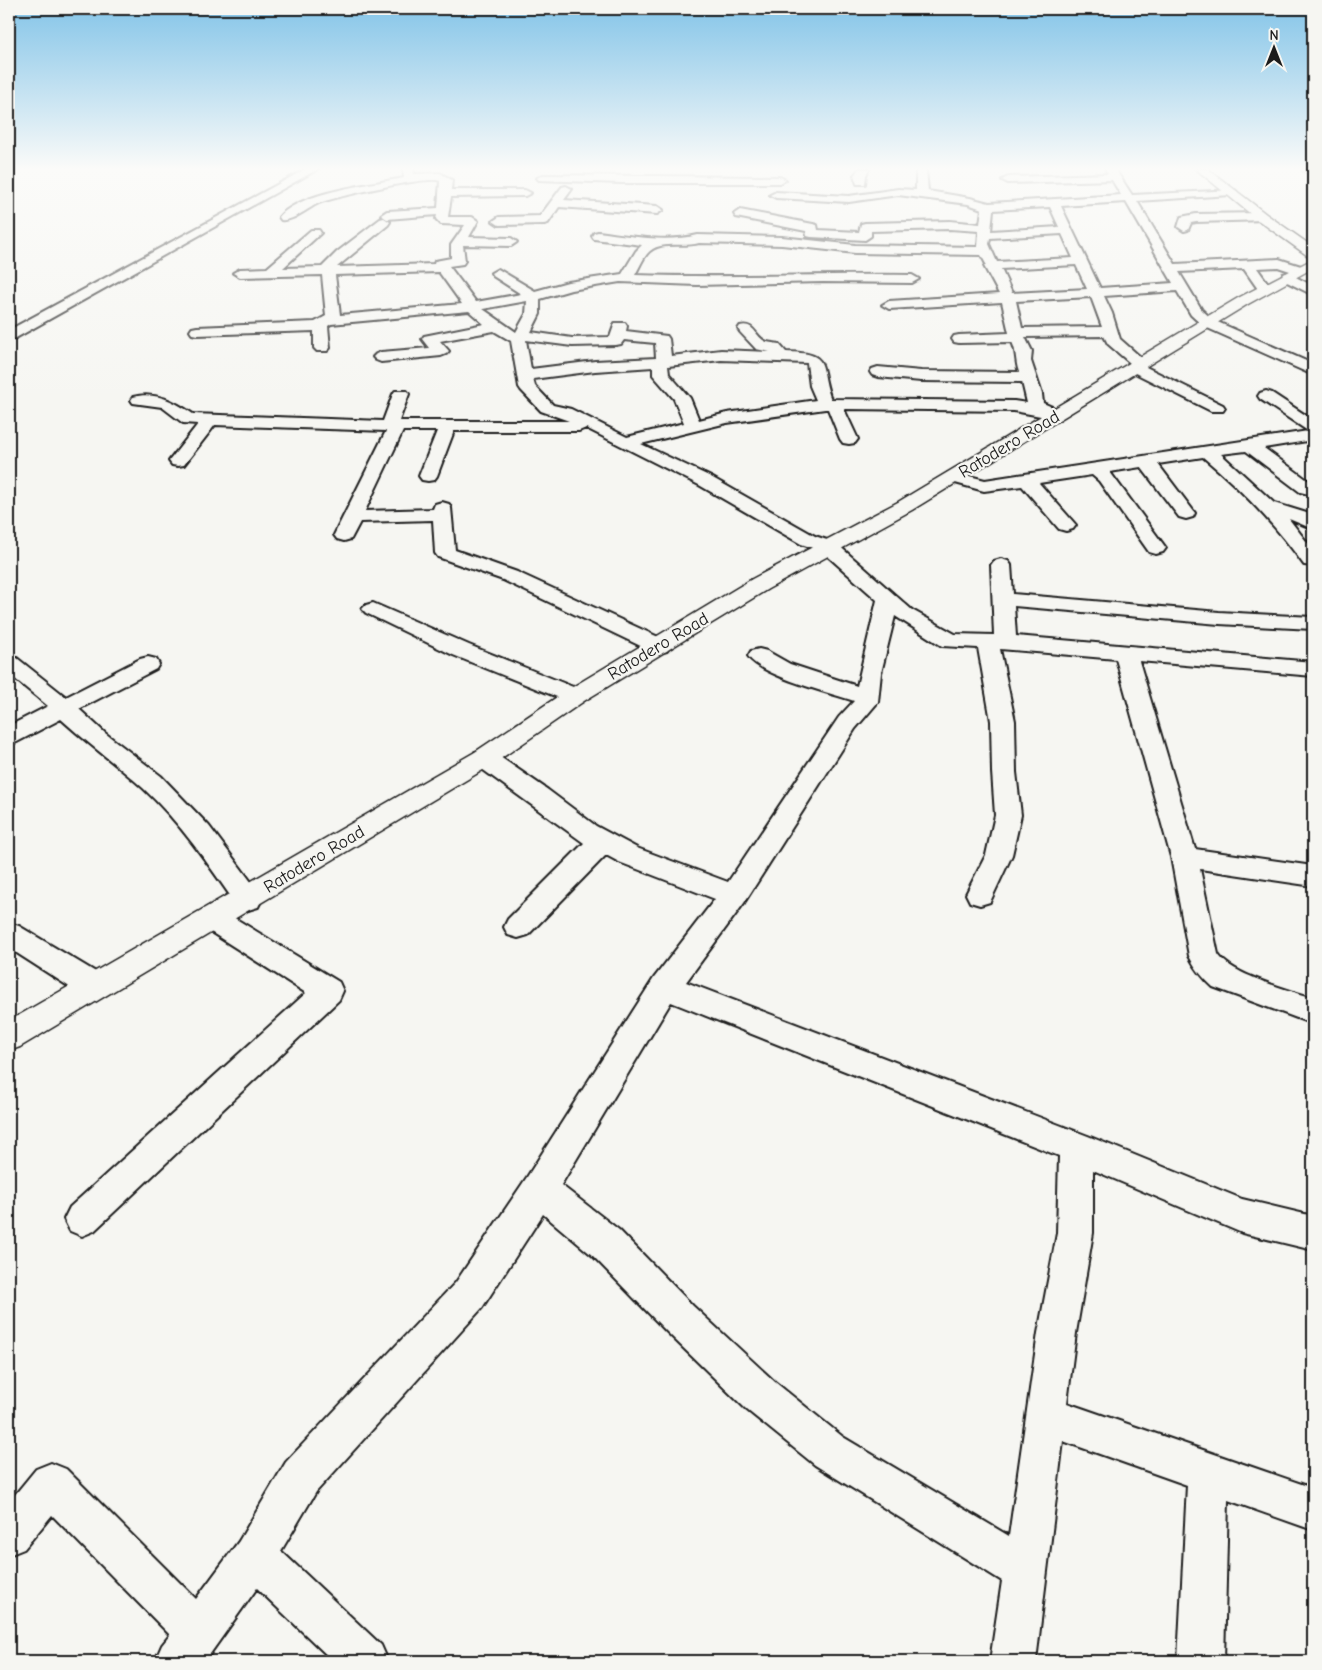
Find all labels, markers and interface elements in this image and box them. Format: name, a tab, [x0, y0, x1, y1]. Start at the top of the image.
north arrow	[1250, 22, 1300, 72]
text: N	[1269, 27, 1279, 44]
street label: Ratodero Road	[955, 406, 1063, 483]
street label: Ratodero Road	[604, 608, 712, 685]
street label: Ratodero Road	[260, 821, 368, 898]

